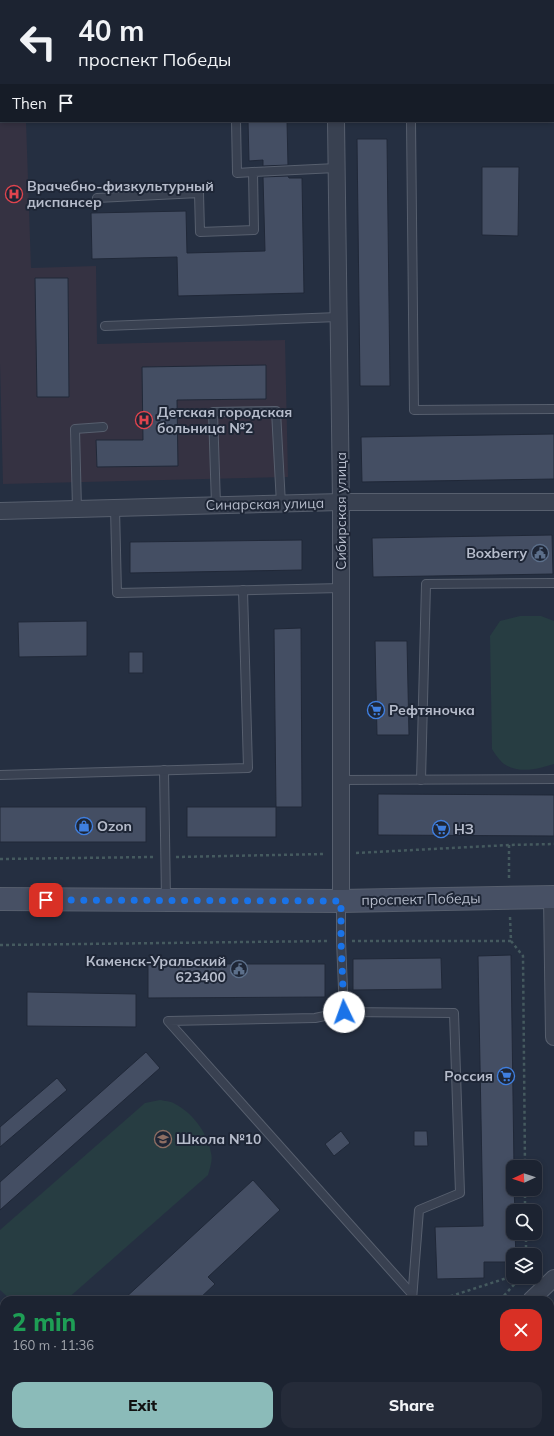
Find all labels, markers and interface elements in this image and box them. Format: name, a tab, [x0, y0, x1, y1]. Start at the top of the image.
text: 40 m	[78, 13, 144, 48]
icon: left	[12, 16, 64, 68]
text: проспект Победы	[78, 48, 232, 71]
icon: arrive	[55, 92, 77, 114]
text: Then	[12, 94, 47, 113]
place label: Врачебно-физкультурный диспансер	[27, 177, 214, 211]
hospital icon: Врачебно-физкультурный диспансер	[4, 184, 24, 204]
place label: Детская городская больница №2	[157, 403, 292, 437]
hospital icon: Детская городская больница №2	[134, 410, 154, 430]
street label: Сибирская улица	[332, 452, 350, 570]
street label: Синарская улица	[206, 494, 324, 514]
public building icon: Boxberry	[530, 543, 550, 563]
place label: Boxberry	[466, 544, 527, 562]
supermarket icon: Рефтяночка	[366, 700, 386, 720]
place label: Рефтяночка	[389, 701, 475, 719]
shop icon: Ozon	[74, 816, 94, 836]
place label: Ozon	[97, 817, 132, 835]
supermarket icon: НЗ	[431, 819, 451, 839]
place label: НЗ	[454, 820, 474, 838]
pin	[29, 883, 63, 917]
icon: arrive	[35, 889, 57, 911]
street label: проспект Победы	[361, 889, 481, 909]
place label: Каменск-Уральский 623400	[86, 952, 226, 986]
public building icon: Каменск-Уральский 623400	[229, 959, 249, 979]
position arrow	[323, 991, 365, 1033]
supermarket icon: Россия	[496, 1066, 516, 1086]
place label: Россия	[444, 1067, 493, 1085]
school or university icon: Школа №10	[153, 1129, 173, 1149]
place label: Школа №10	[176, 1130, 261, 1148]
north arrow	[506, 1160, 542, 1196]
map controls	[506, 1160, 542, 1284]
button: search	[506, 1204, 542, 1240]
button: layers	[506, 1248, 542, 1284]
text: 2 min	[12, 1307, 76, 1337]
button: close	[500, 1309, 542, 1351]
text: 160 m · 11:36	[12, 1337, 94, 1353]
button: Exit	[12, 1382, 273, 1428]
button: Share	[281, 1382, 542, 1428]

